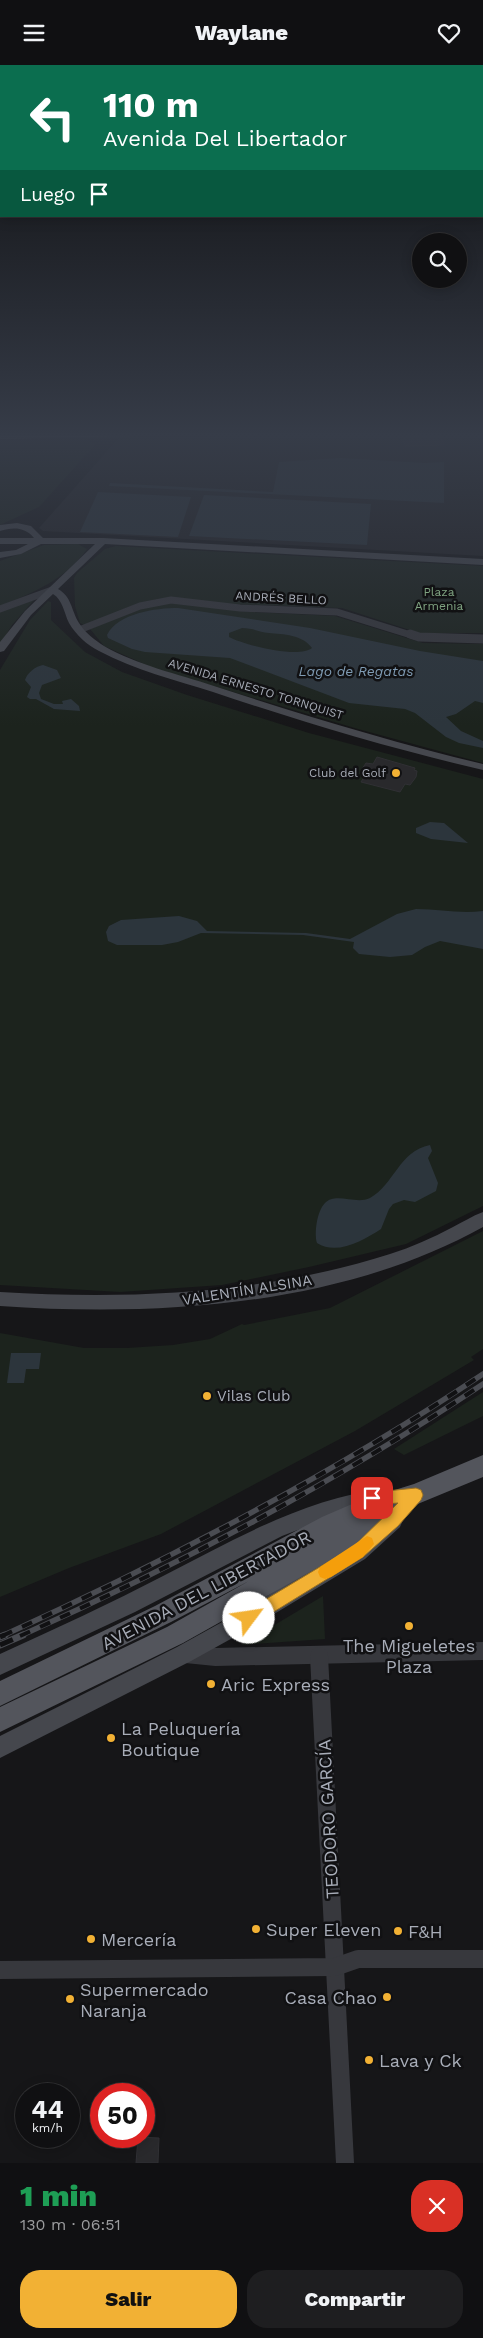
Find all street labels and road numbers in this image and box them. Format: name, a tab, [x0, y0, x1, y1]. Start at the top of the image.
street label: ANDRÉS BELLO	[235, 589, 327, 607]
street label: AVENIDA ERNESTO TORNQUIST	[167, 656, 345, 722]
street label: VALENTÍN ALSINA	[181, 1271, 313, 1309]
street label: AVENIDA DEL LIBERTADOR	[98, 1526, 314, 1654]
street label: TEODORO GARCÍA	[313, 1739, 343, 1899]

